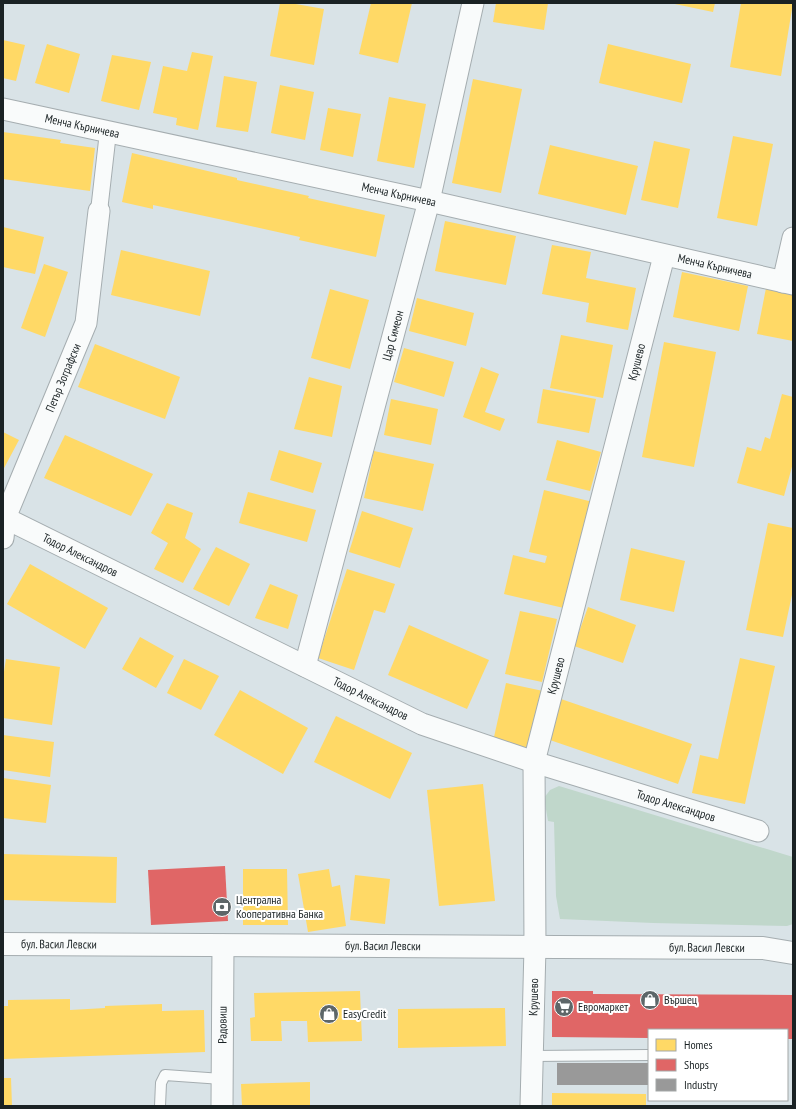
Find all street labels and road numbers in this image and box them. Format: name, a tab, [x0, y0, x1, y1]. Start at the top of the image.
street label: Менча Кърничева	[44, 110, 121, 141]
street label: Менча Кърничева	[360, 179, 438, 209]
street label: Менча Кърничева	[676, 250, 754, 281]
street label: Цар Симеон	[379, 309, 407, 362]
street label: Петър Зографски	[42, 341, 84, 414]
street label: Крушево	[624, 342, 648, 382]
street label: Тодор Александров	[40, 530, 121, 580]
street label: Крушево	[544, 656, 568, 696]
street label: Тодор Александров	[331, 673, 411, 723]
street label: Тодор Александров	[634, 786, 718, 825]
street label: бул. Васил Левски	[21, 936, 97, 951]
street label: бул. Васил Левски	[345, 938, 421, 953]
street label: бул. Васил Левски	[669, 940, 745, 955]
street label: Крушево	[525, 978, 541, 1016]
street label: Радовиш	[214, 1006, 230, 1044]

